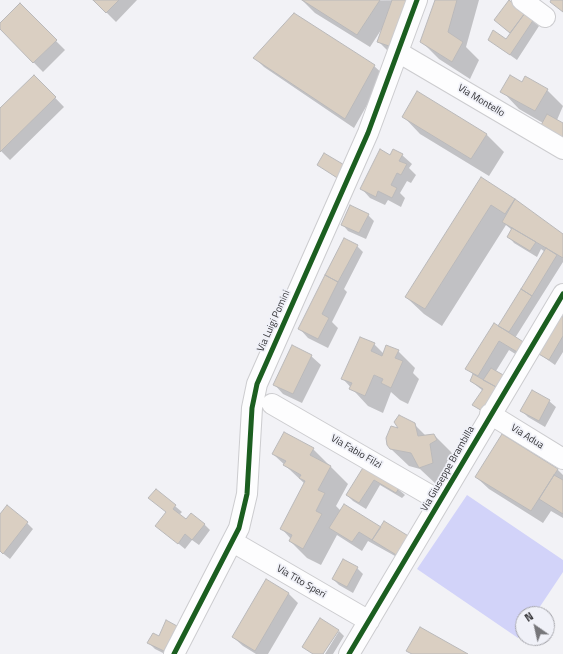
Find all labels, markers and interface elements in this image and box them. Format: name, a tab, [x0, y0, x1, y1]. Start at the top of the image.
street label: Via Montello	[455, 82, 507, 120]
street label: Via Luigi Pomini	[255, 288, 293, 354]
street label: Via Adua	[508, 422, 546, 452]
street label: Via Giuseppe Brambilla	[419, 424, 477, 514]
street label: Via Fabio Filzi	[328, 433, 384, 471]
street label: Via Tito Speri	[274, 563, 328, 601]
north arrow	[515, 606, 555, 646]
text: N	[521, 608, 536, 626]

